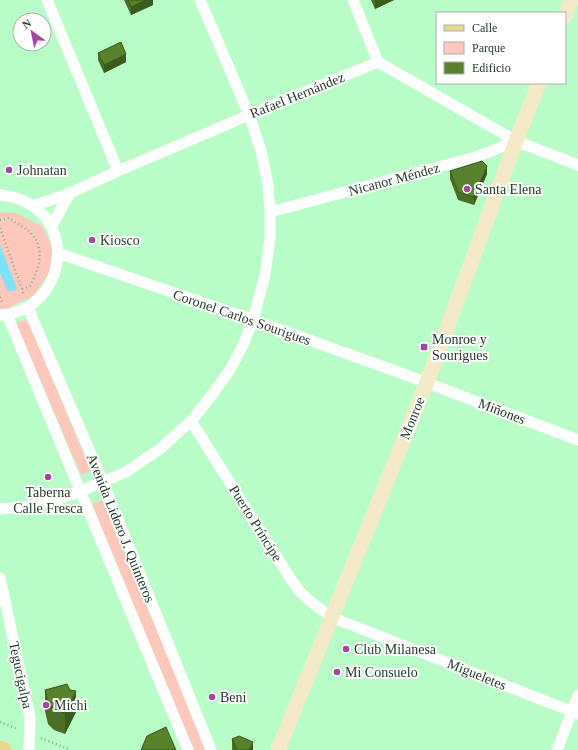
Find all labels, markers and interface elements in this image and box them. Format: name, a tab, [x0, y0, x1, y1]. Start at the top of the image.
north arrow	[12, 12, 52, 52]
legend	[436, 12, 566, 84]
text: N	[20, 16, 33, 31]
text: Calle	[472, 21, 497, 35]
text: Parque	[472, 41, 505, 55]
text: Edificio	[472, 61, 511, 75]
street label: Rafael Hernández	[248, 70, 347, 121]
street label: Nicanor Méndez	[347, 160, 441, 199]
place label: Johnatan	[17, 163, 67, 178]
marker: Johnatan	[4, 165, 14, 175]
place label: Santa Elena	[475, 182, 542, 197]
marker: Santa Elena	[462, 184, 472, 194]
place label: Kiosco	[100, 233, 140, 248]
marker: Kiosco	[87, 235, 97, 245]
street label: Coronel Carlos Sourigues	[171, 287, 313, 348]
place label: Monroe y Sourigues	[432, 332, 488, 363]
marker: Monroe y Sourigues	[419, 342, 429, 352]
street label: Monroe	[397, 395, 428, 442]
street label: Miñones	[476, 396, 527, 427]
street label: Avenida Lidoro J. Quinteros	[84, 452, 157, 605]
marker: Taberna Calle Fresca	[43, 472, 53, 482]
street label: Puerto Príncipe	[226, 483, 285, 564]
place label: Taberna Calle Fresca	[13, 485, 84, 516]
street label: Tegucigalpa	[6, 640, 35, 711]
place label: Club Milanesa	[354, 642, 437, 657]
marker: Club Milanesa	[341, 644, 351, 654]
street label: Migueletes	[445, 656, 508, 693]
place label: Mi Consuelo	[345, 665, 418, 680]
marker: Mi Consuelo	[332, 667, 342, 677]
place label: Beni	[220, 690, 247, 705]
marker: Beni	[207, 692, 217, 702]
place label: Michi	[54, 698, 88, 713]
marker: Michi	[41, 700, 51, 710]

